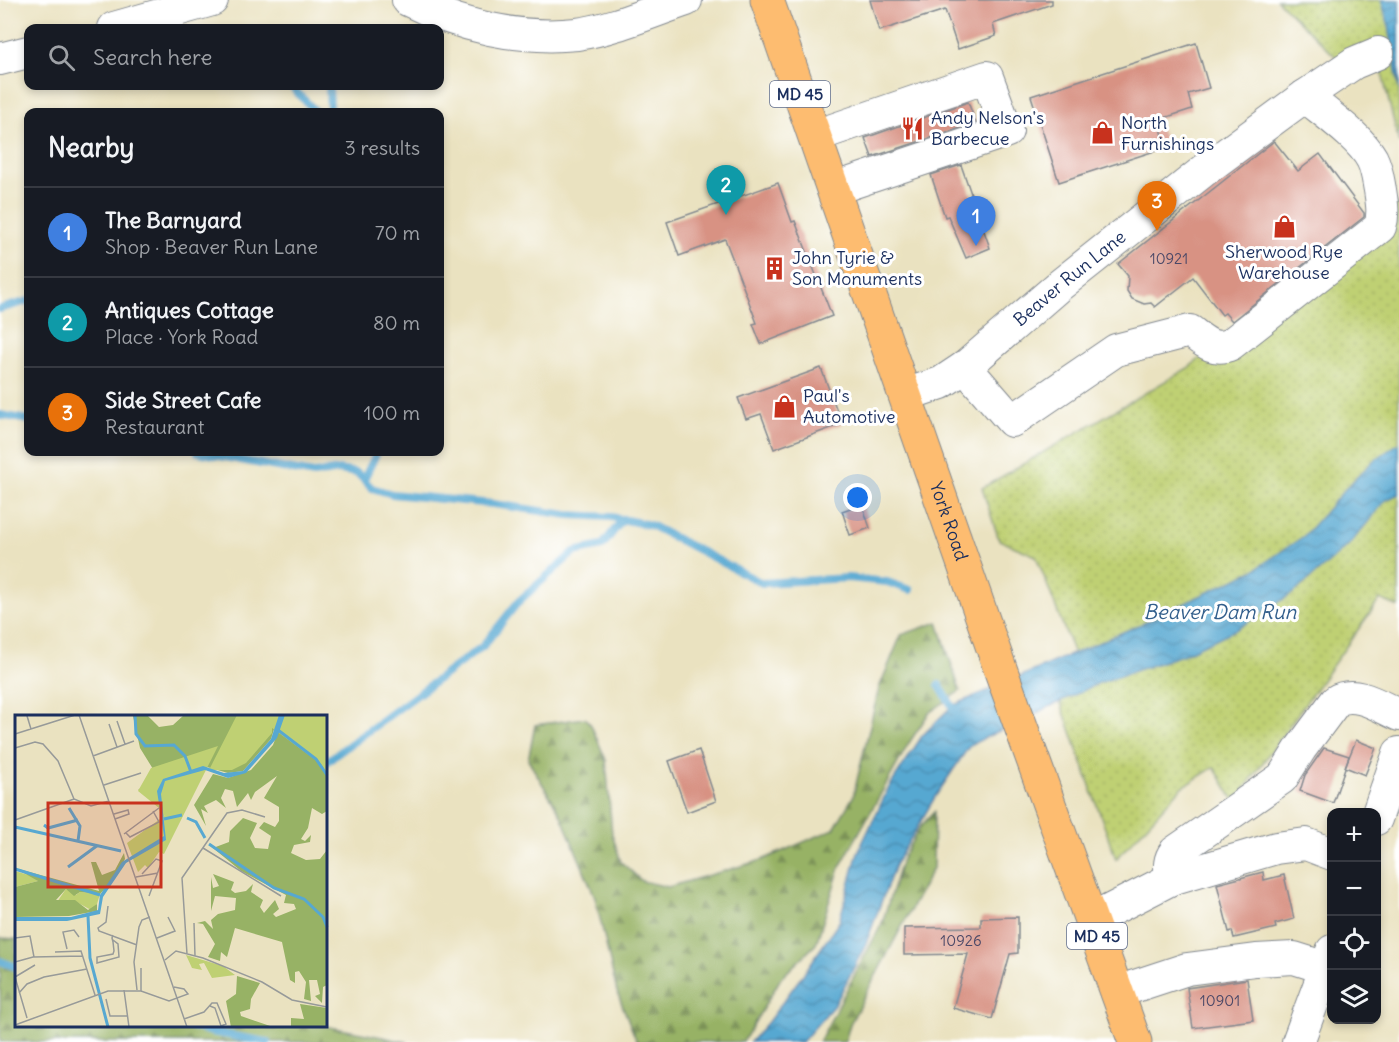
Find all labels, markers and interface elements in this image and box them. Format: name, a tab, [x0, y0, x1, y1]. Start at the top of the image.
search box	[24, 24, 444, 90]
icon: search	[45, 41, 78, 74]
text: Search here	[93, 43, 212, 71]
road number: MD 45	[770, 81, 830, 107]
place label: Andy Nelson's Barbecue	[931, 106, 1044, 150]
place label: North Furnishings	[1121, 111, 1214, 155]
restaurant icon: Andy Nelson's Barbecue	[900, 115, 926, 141]
shop icon: North Furnishings	[1090, 120, 1116, 146]
text: Nearby	[48, 131, 134, 164]
text: 3 results	[344, 135, 420, 160]
pin: 2	[706, 166, 746, 215]
pin: 3	[1138, 182, 1176, 231]
pin: 1	[956, 196, 996, 246]
text: The Barnyard	[105, 206, 242, 234]
shop icon: Sherwood Rye Warehouse	[1271, 213, 1297, 239]
text: 1	[64, 220, 71, 245]
text: 70 m	[375, 220, 420, 245]
street label: Beaver Run Lane	[1009, 225, 1130, 331]
text: Shop · Beaver Run Lane	[105, 234, 318, 259]
place label: Sherwood Rye Warehouse	[1225, 240, 1343, 284]
place label: John Tyrie & Son Monuments	[792, 246, 922, 290]
house number: 10921	[1150, 249, 1188, 268]
building icon: John Tyrie & Son Monuments	[761, 255, 787, 281]
text: Antiques Cottage	[105, 296, 274, 324]
text: 2	[62, 310, 73, 335]
text: 80 m	[373, 310, 420, 335]
text: Place · York Road	[105, 324, 258, 349]
place label: Paul's Automotive	[803, 384, 896, 428]
text: Side Street Cafe	[105, 386, 261, 414]
shop icon: Paul's Automotive	[772, 393, 798, 419]
text: 3	[62, 400, 73, 425]
text: 100 m	[363, 400, 420, 425]
text: Restaurant	[105, 414, 204, 439]
street label: York Road	[925, 479, 974, 564]
your location	[843, 483, 872, 512]
water label: Beaver Dam Run	[1144, 599, 1297, 624]
inset map	[15, 715, 327, 1027]
map controls	[1327, 808, 1381, 1024]
button: +	[1327, 808, 1381, 862]
button: −	[1327, 862, 1381, 916]
button: locate	[1327, 916, 1381, 970]
road number: MD 45	[1067, 923, 1127, 949]
house number: 10926	[940, 931, 982, 950]
button: layers	[1327, 970, 1381, 1024]
house number: 10901	[1200, 991, 1240, 1010]

